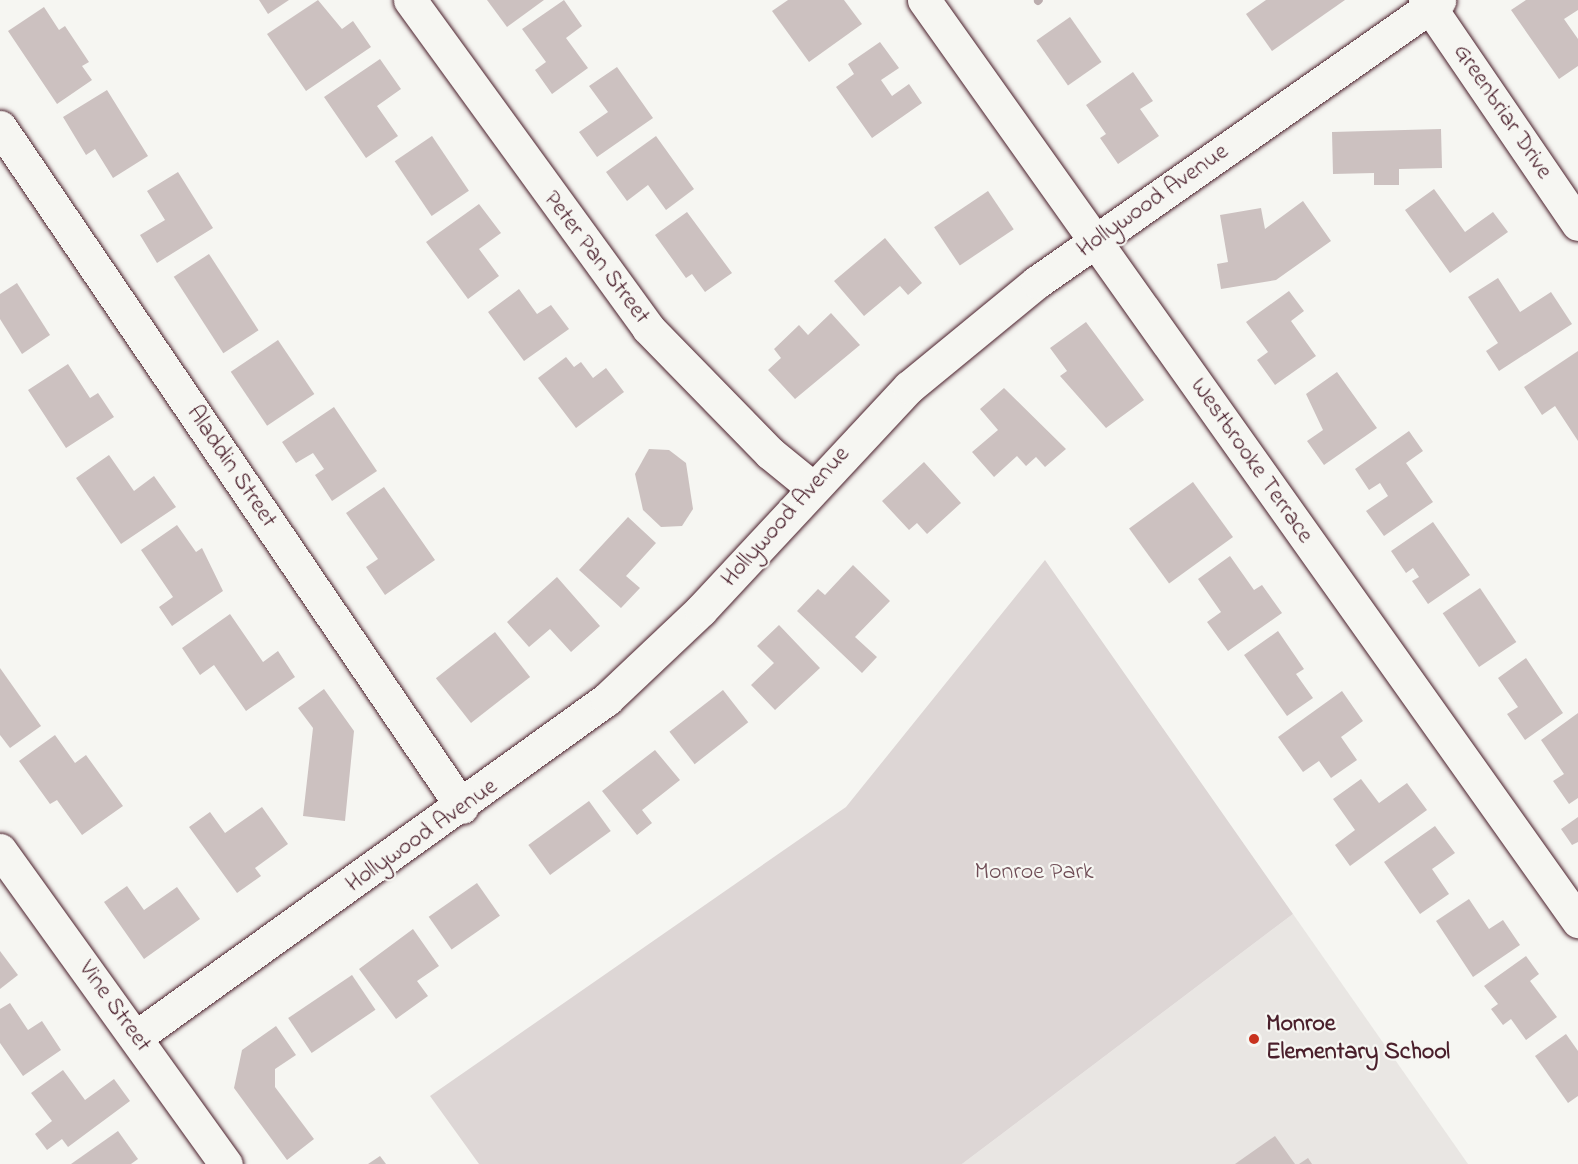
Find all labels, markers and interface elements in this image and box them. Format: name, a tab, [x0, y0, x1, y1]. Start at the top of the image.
street label: Greenbriar Drive	[1446, 39, 1558, 185]
street label: Hollywood Avenue	[1071, 138, 1235, 264]
street label: Peter Pan Street	[537, 186, 655, 330]
street label: Westbrooke Terrace	[1183, 373, 1319, 549]
street label: Aladdin Street	[180, 400, 282, 534]
street label: Hollywood Avenue	[715, 441, 857, 593]
street label: Hollywood Avenue	[340, 773, 504, 899]
park label: Monroe Park	[975, 859, 1093, 887]
street label: Vine Street	[71, 956, 157, 1058]
place label: Monroe Elementary School	[1266, 1011, 1450, 1067]
marker: Monroe Elementary School	[1247, 1032, 1261, 1046]

